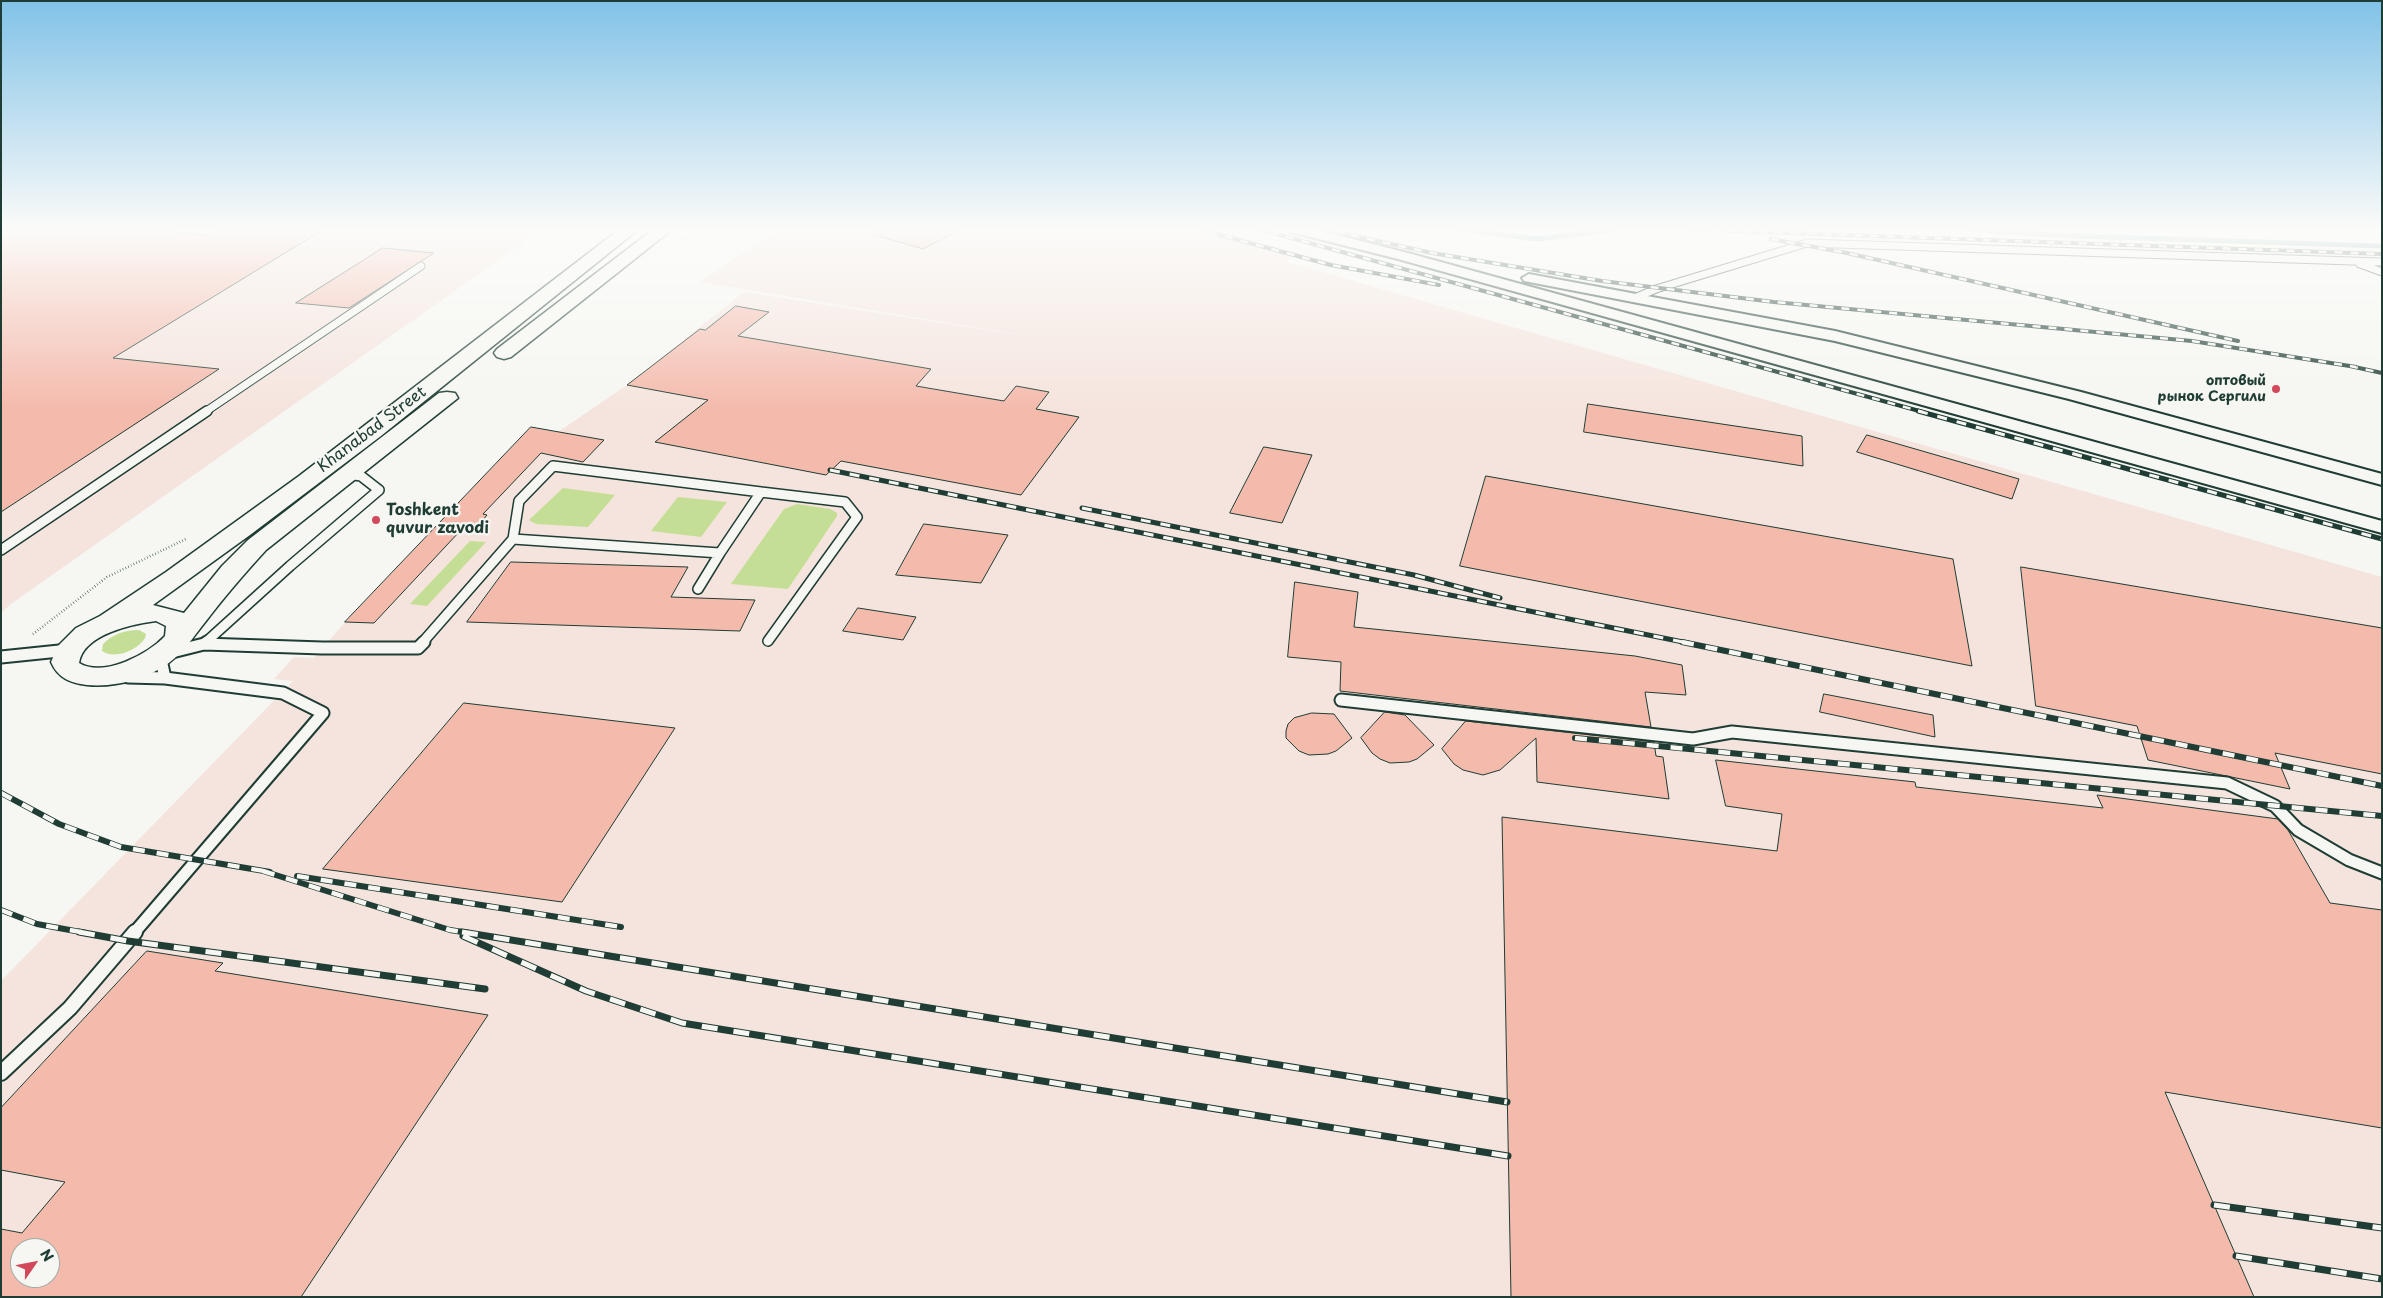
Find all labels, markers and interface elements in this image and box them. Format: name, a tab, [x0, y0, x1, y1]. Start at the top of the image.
place label: оптовый рынок Сергили	[2158, 373, 2266, 406]
street label: Khanabad Street	[314, 383, 430, 477]
marker: оптовый рынок Сергили	[2270, 383, 2282, 395]
place label: Toshkent quvur zavodi	[386, 501, 489, 539]
marker: Toshkent quvur zavodi	[370, 514, 382, 526]
north arrow	[10, 1238, 60, 1288]
text: N	[35, 1245, 59, 1265]

